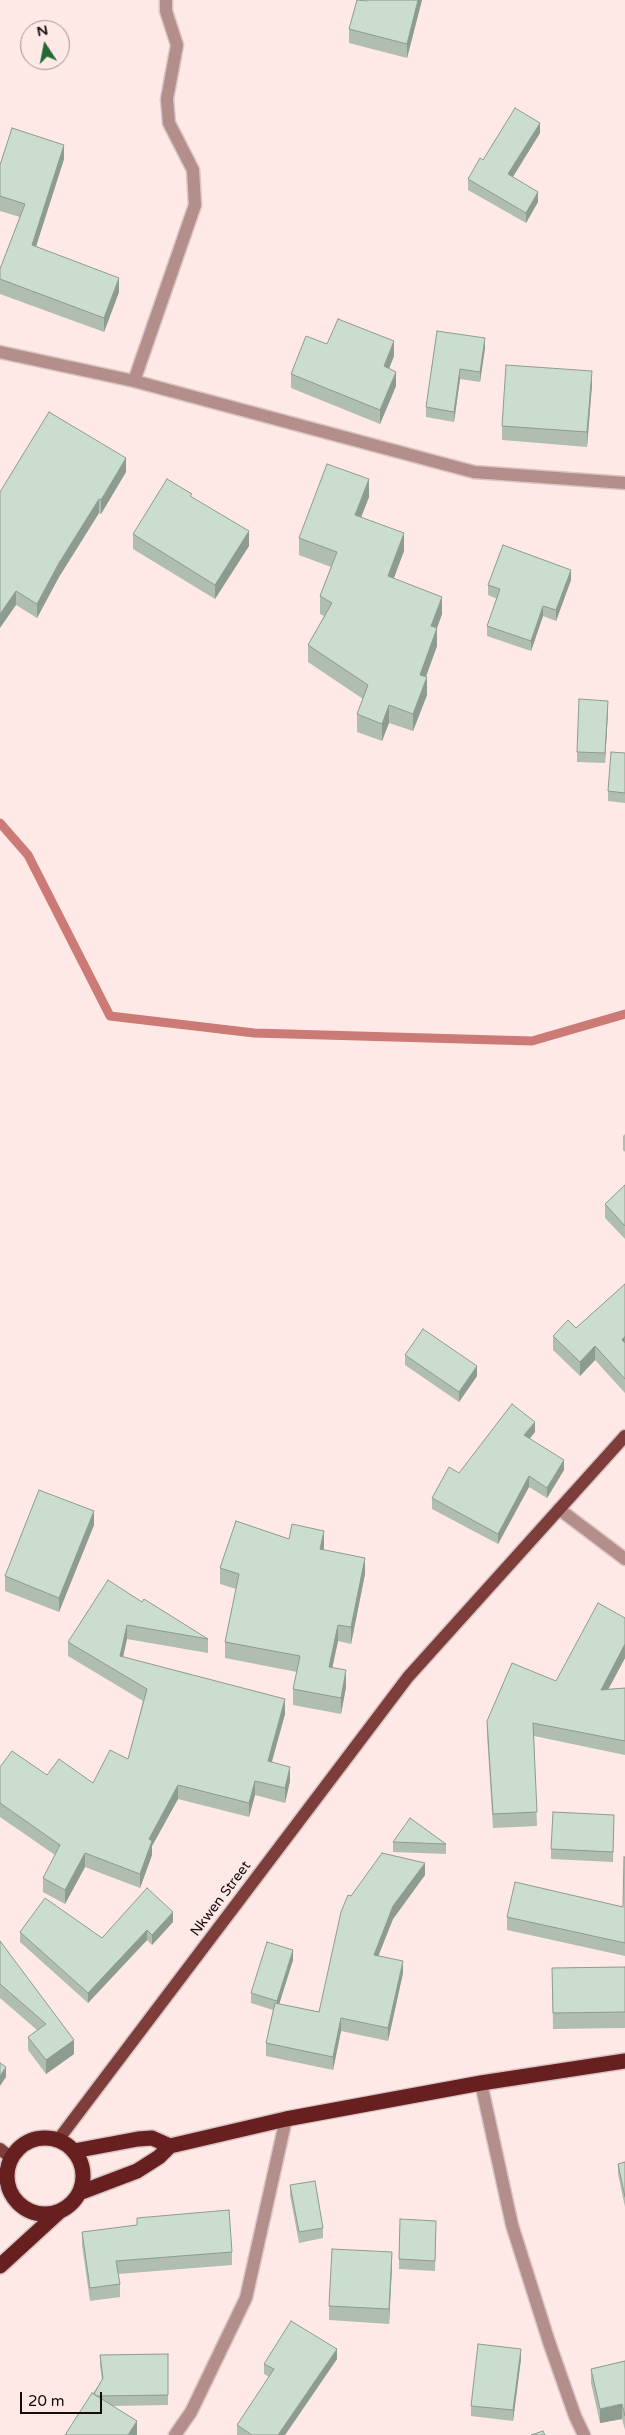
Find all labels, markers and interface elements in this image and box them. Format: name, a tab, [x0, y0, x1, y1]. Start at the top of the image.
north arrow	[20, 20, 70, 70]
text: N	[35, 21, 49, 40]
street label: Nkwen Street	[187, 1858, 255, 1940]
scale bar	[22, 2382, 105, 2414]
text: 20 m	[28, 2392, 65, 2410]

